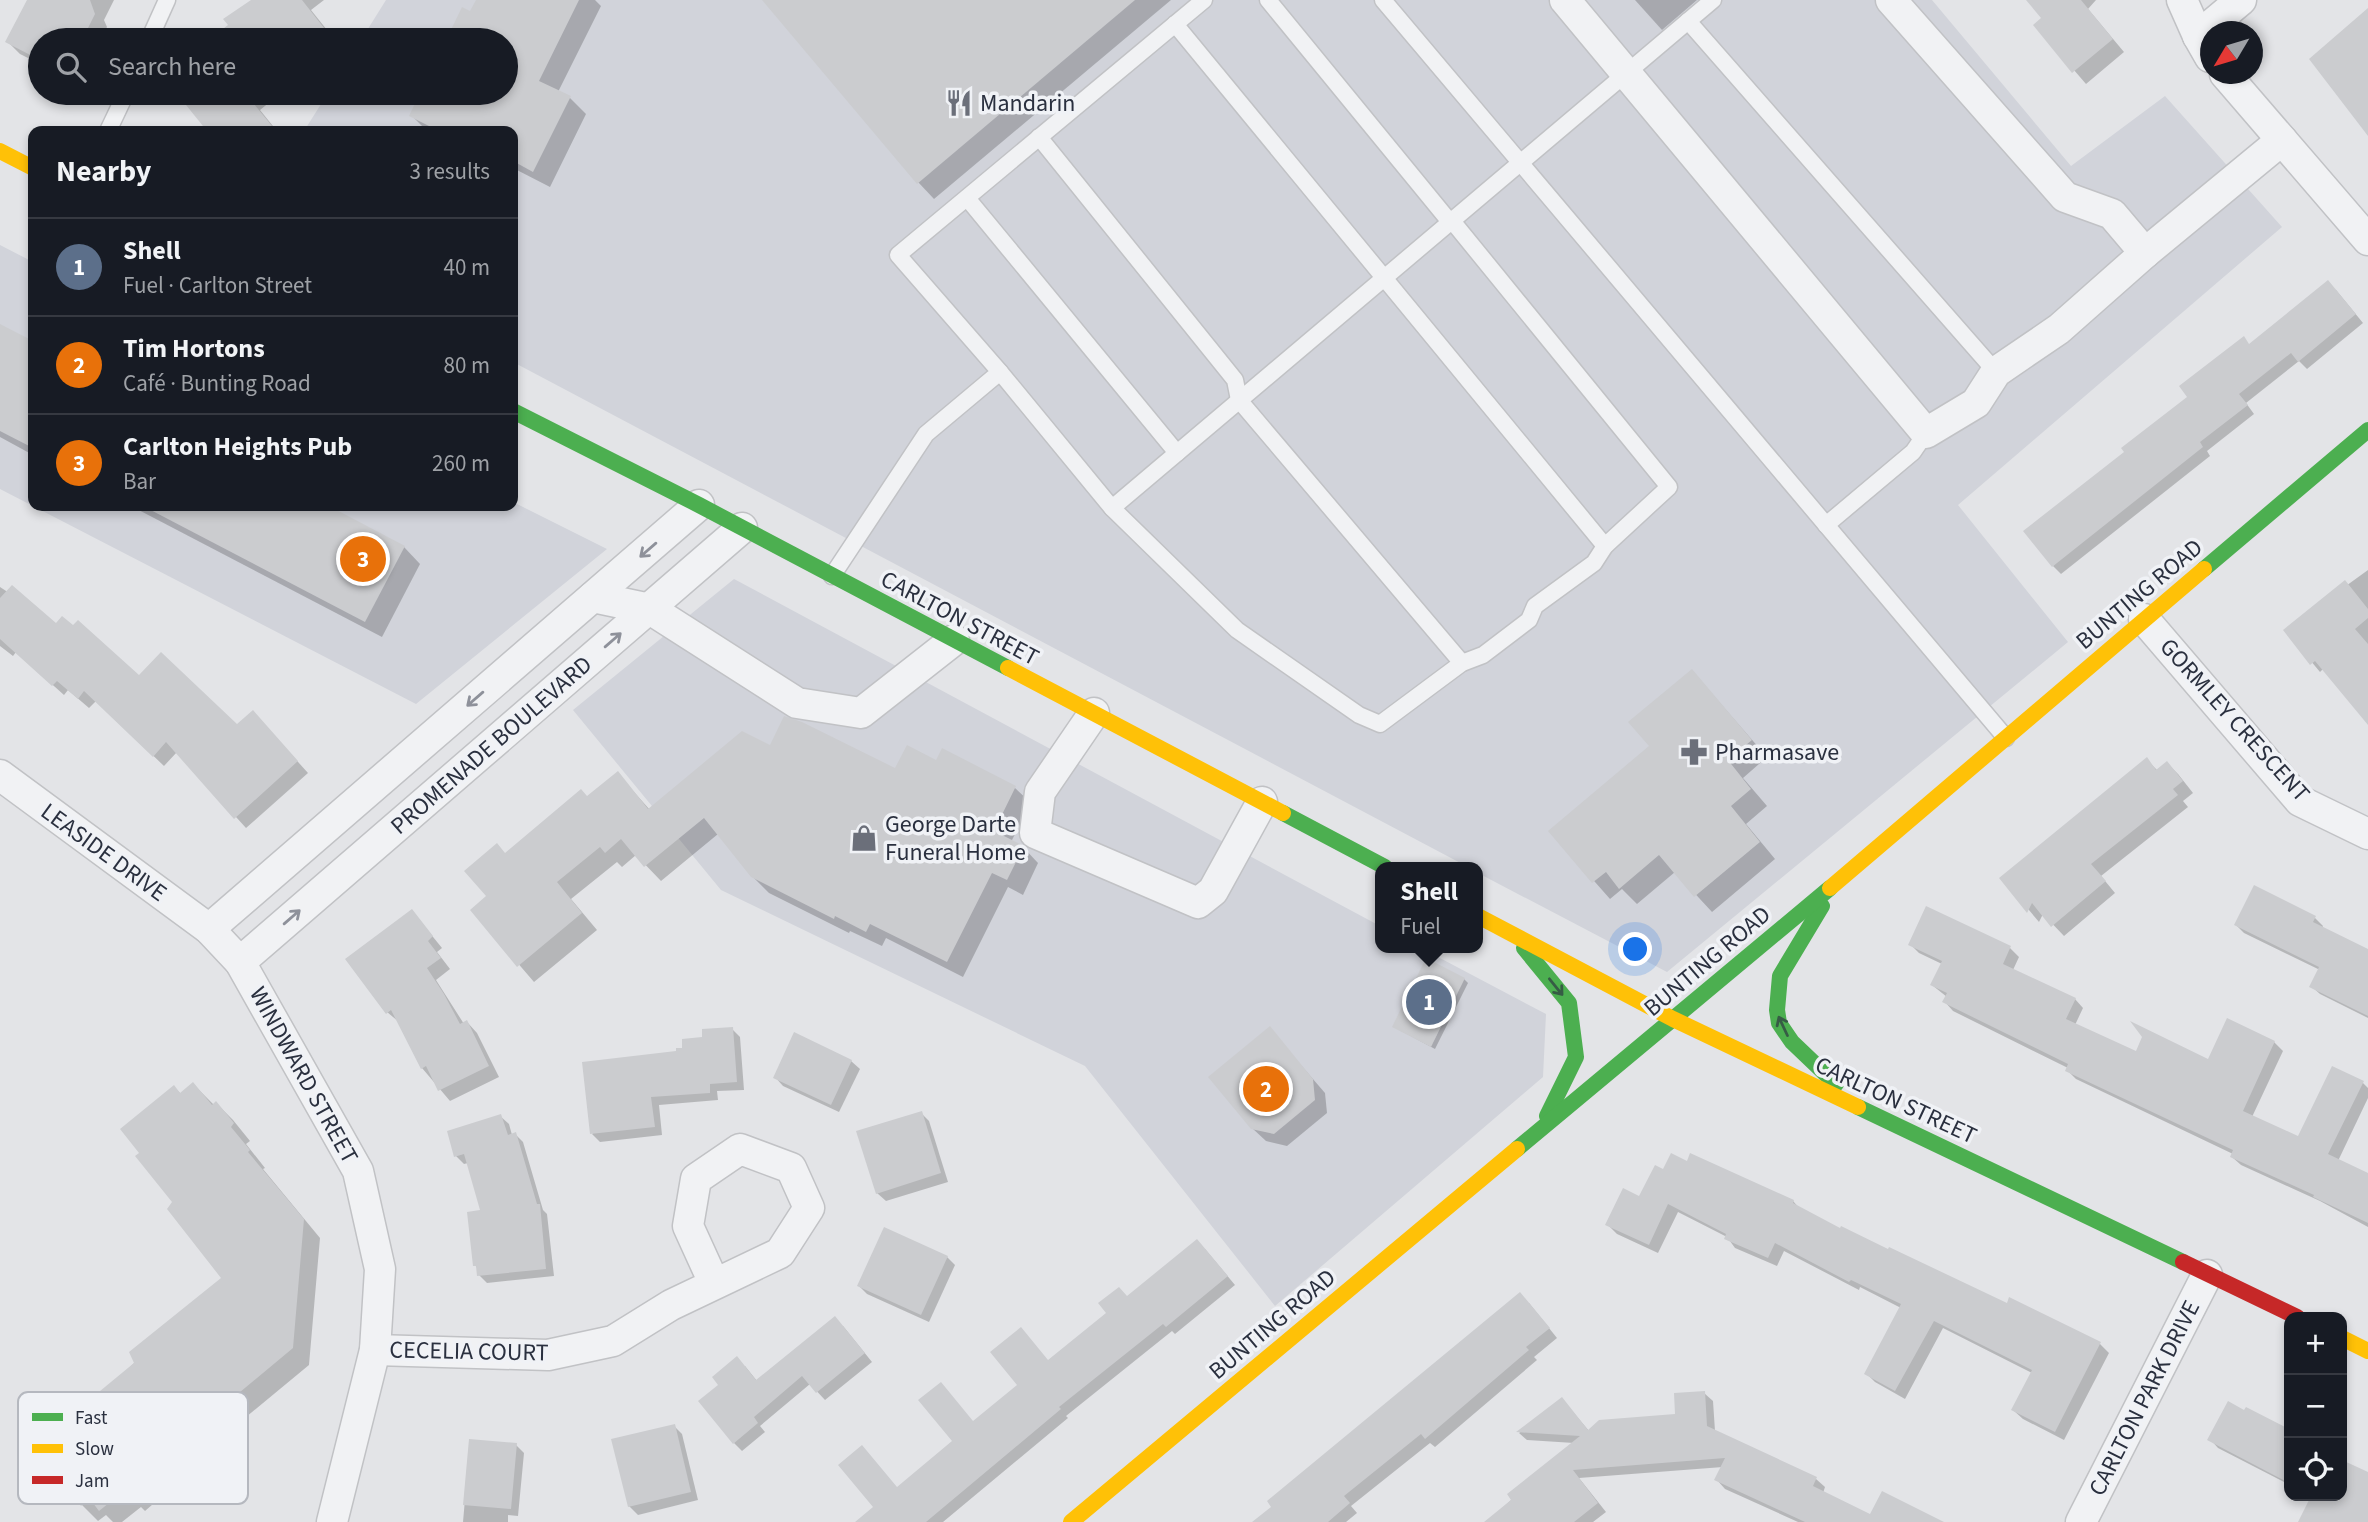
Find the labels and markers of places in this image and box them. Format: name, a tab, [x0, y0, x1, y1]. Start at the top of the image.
place label: Mandarin	[980, 86, 1075, 121]
restaurant icon: Mandarin	[944, 88, 974, 118]
pin: 3	[340, 533, 386, 585]
place label: Pharmasave	[1715, 735, 1839, 770]
pharmacy icon: Pharmasave	[1679, 737, 1709, 767]
place label: George Darte Funeral Home	[885, 807, 1026, 870]
shop icon: George Darte Funeral Home	[849, 823, 879, 853]
pin: 1	[1406, 976, 1452, 1028]
pin: 2	[1243, 1063, 1289, 1115]

